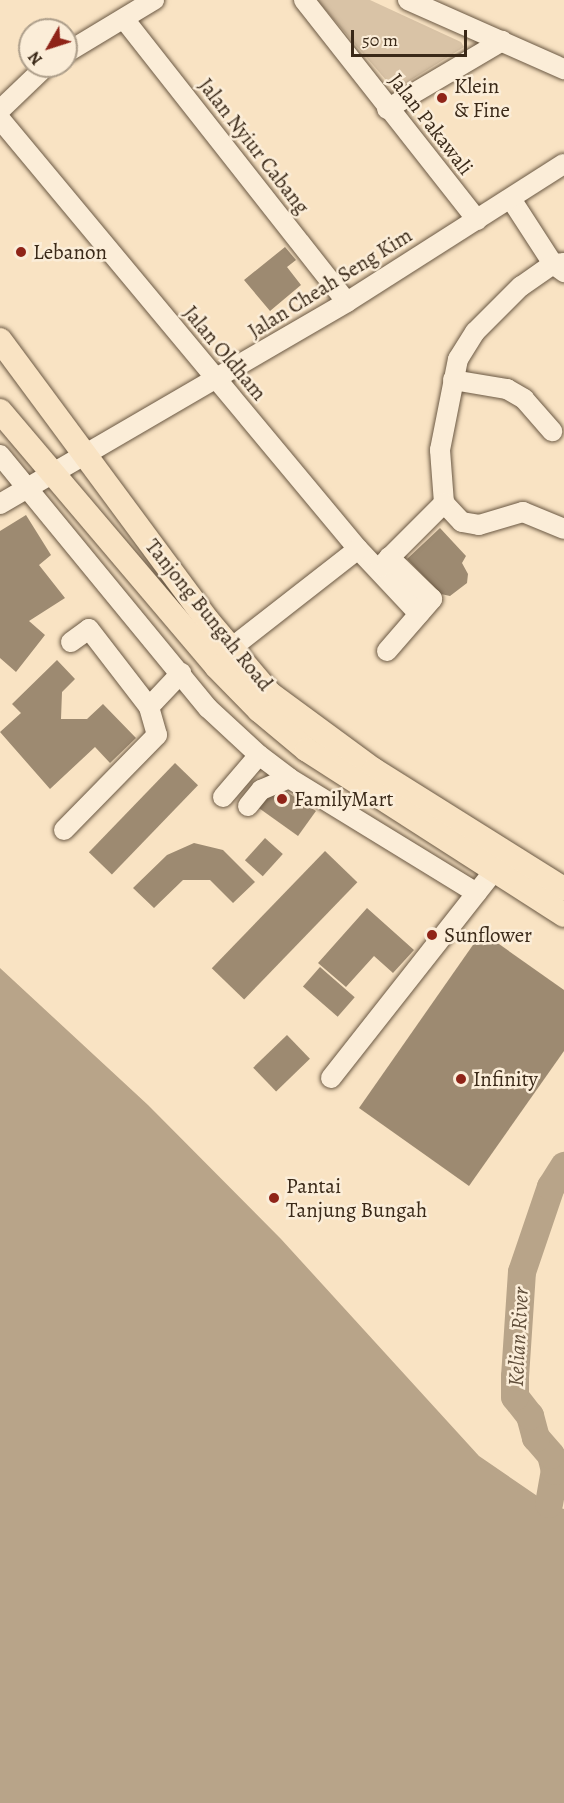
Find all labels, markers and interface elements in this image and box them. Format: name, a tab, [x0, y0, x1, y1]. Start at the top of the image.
north arrow	[18, 18, 78, 78]
scale bar	[354, 18, 470, 56]
text: 50 m	[362, 28, 398, 52]
text: N	[23, 47, 48, 70]
street label: Jalan Pakawali	[383, 68, 479, 180]
street label: Jalan Nyiur Cabang	[193, 73, 315, 219]
place label: Klein & Fine	[454, 73, 510, 123]
marker: Klein & Fine	[435, 91, 449, 105]
street label: Jalan Cheah Seng Kim	[243, 222, 417, 344]
place label: Lebanon	[33, 239, 107, 265]
marker: Lebanon	[14, 245, 28, 259]
street label: Jalan Oldham	[178, 300, 272, 406]
street label: Tanjong Bungah Road	[140, 534, 278, 696]
place label: FamilyMart	[294, 786, 393, 812]
marker: FamilyMart	[275, 792, 289, 806]
place label: Sunflower	[444, 922, 532, 948]
marker: Sunflower	[425, 928, 439, 942]
place label: Infinity	[473, 1066, 538, 1092]
marker: Infinity	[454, 1072, 468, 1086]
place label: Pantai Tanjung Bungah	[286, 1173, 427, 1223]
marker: Pantai Tanjung Bungah	[267, 1191, 281, 1205]
water label: Kelian River	[503, 1287, 535, 1387]

